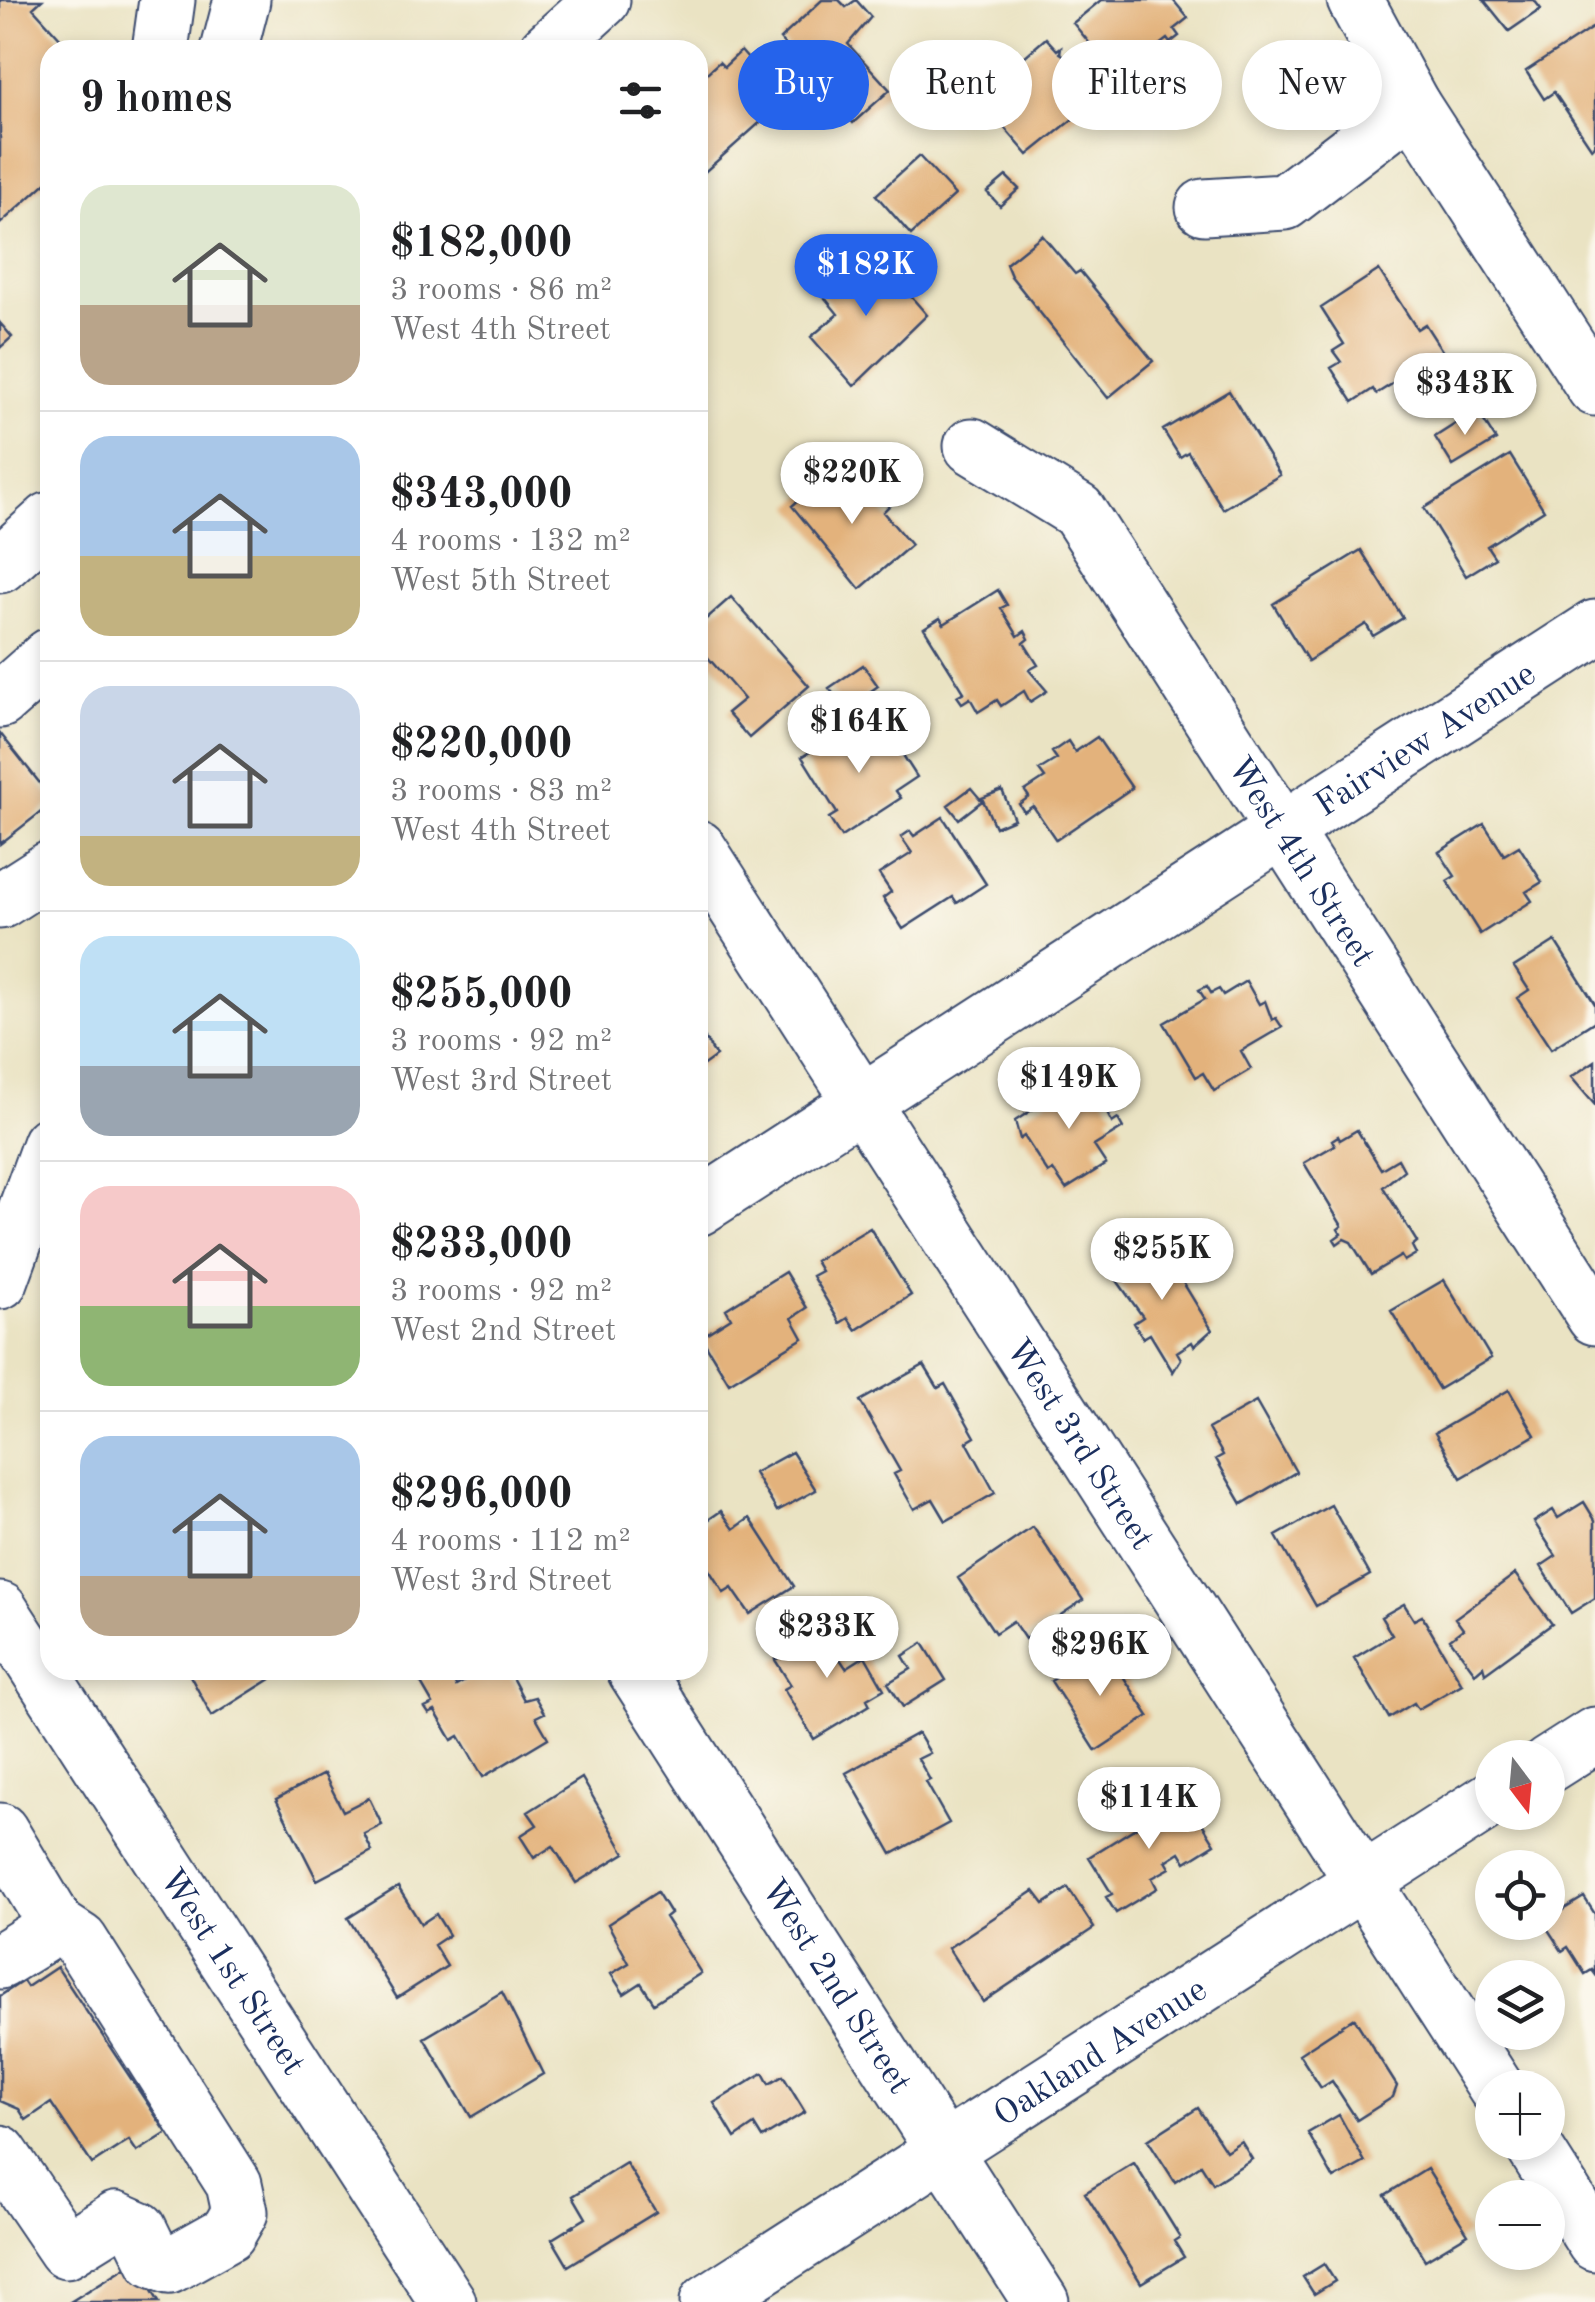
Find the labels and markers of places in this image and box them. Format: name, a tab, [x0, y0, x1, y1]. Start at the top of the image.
pin: $182K	[796, 234, 936, 319]
pin: $343K	[1395, 353, 1535, 438]
pin: $220K	[782, 442, 922, 527]
pin: $164K	[789, 691, 929, 776]
pin: $149K	[999, 1047, 1139, 1132]
pin: $255K	[1092, 1218, 1232, 1303]
pin: $233K	[757, 1596, 897, 1681]
pin: $296K	[1030, 1614, 1170, 1699]
pin: $114K	[1079, 1767, 1219, 1852]

